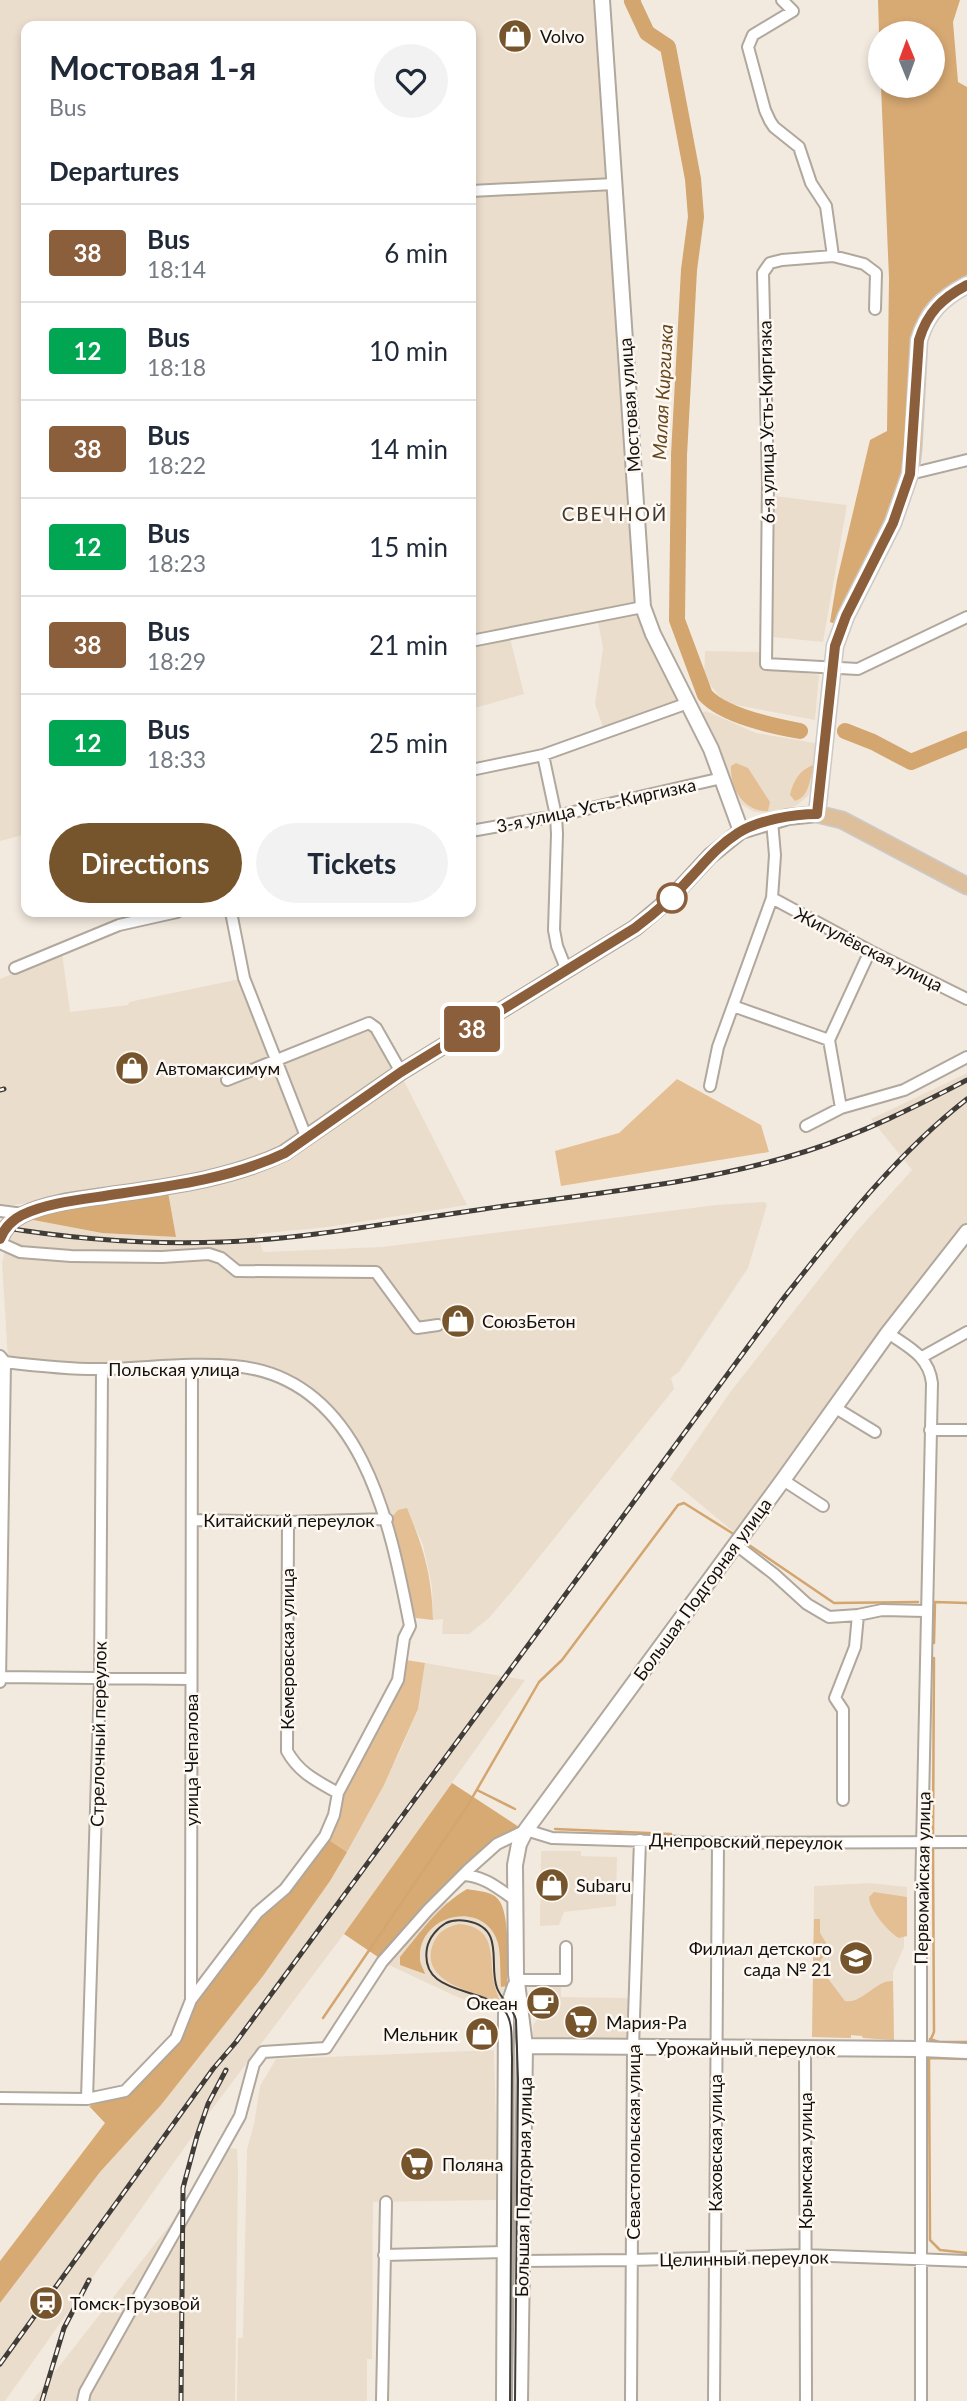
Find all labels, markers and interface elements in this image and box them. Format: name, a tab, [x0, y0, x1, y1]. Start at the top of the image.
shop icon: Volvo	[496, 17, 534, 55]
north arrow	[868, 21, 945, 98]
map controls	[868, 21, 945, 98]
place label: Volvo	[540, 25, 585, 47]
button: heart	[374, 44, 448, 118]
text: Мостовая 1-я	[49, 47, 256, 87]
text: Bus	[49, 93, 86, 121]
text: Departures	[49, 155, 179, 187]
text: Bus	[147, 223, 190, 255]
text: 6 min	[384, 237, 448, 269]
text: 38	[74, 238, 101, 267]
text: 18:14	[147, 255, 206, 283]
street label: 6-я улица Усть-Киргизка	[753, 320, 779, 524]
text: Bus	[147, 321, 190, 353]
water label: Малая Киргизка	[647, 324, 677, 460]
text: 10 min	[369, 335, 448, 367]
text: 12	[74, 336, 101, 365]
street label: Мостовая улица	[613, 337, 645, 473]
text: 18:18	[147, 353, 206, 381]
text: Bus	[147, 419, 190, 451]
text: 14 min	[369, 433, 448, 465]
text: 38	[74, 434, 101, 463]
text: 18:22	[147, 451, 206, 479]
district label: СВЕЧНОЙ	[562, 502, 668, 525]
text: Bus	[147, 517, 190, 549]
text: 15 min	[369, 531, 448, 563]
text: 12	[74, 532, 101, 561]
text: 18:23	[147, 549, 206, 577]
text: Bus	[147, 615, 190, 647]
text: 21 min	[369, 629, 448, 661]
text: 38	[74, 630, 101, 659]
text: 18:29	[147, 647, 206, 675]
text: Bus	[147, 713, 190, 745]
text: 25 min	[369, 727, 448, 759]
text: 12	[74, 728, 101, 757]
text: 18:33	[147, 745, 206, 773]
street label: 3-я улица Усть-Киргизка	[494, 773, 698, 837]
button: Directions	[49, 823, 242, 903]
button: Tickets	[256, 823, 448, 903]
unlabelled marker	[657, 883, 687, 913]
street label: Жигулёвская улица	[791, 902, 947, 996]
line badge: 38	[440, 1006, 504, 1052]
text: 38	[458, 1014, 486, 1043]
shop icon: Автомаксимум	[113, 1049, 151, 1087]
place label: Автомаксимум	[156, 1057, 280, 1079]
shop icon: СоюзБетон	[439, 1302, 477, 1340]
place label: СоюзБетон	[482, 1310, 576, 1332]
street label: Польская улица	[108, 1358, 240, 1380]
street label: Большая Подгорная улица	[628, 1493, 776, 1685]
street label: Китайский переулок	[203, 1509, 375, 1531]
street label: Кемеровская улица	[276, 1568, 298, 1730]
street label: Стрелочный переулок	[85, 1640, 111, 1827]
street label: улица Чепалова	[180, 1694, 202, 1826]
street label: Первомайская улица	[909, 1791, 935, 1965]
street label: Днепровский переулок	[649, 1828, 844, 1854]
shop icon: Subaru	[533, 1866, 571, 1904]
place label: Subaru	[576, 1874, 631, 1896]
place label: Филиал детского сада № 21	[689, 1937, 832, 1980]
school or university icon: Филиал детского сада № 21	[837, 1939, 875, 1977]
cafe icon: Океан	[524, 1984, 562, 2022]
place label: Океан	[466, 1992, 518, 2014]
supermarket icon: Мария-Ра	[562, 2003, 600, 2041]
place label: Мария-Ра	[606, 2011, 687, 2033]
shop icon: Мельник	[463, 2015, 501, 2053]
place label: Мельник	[383, 2023, 459, 2045]
street label: Урожайный переулок	[656, 2037, 836, 2059]
street label: Севастопольская улица	[622, 2044, 644, 2240]
street label: Каховская улица	[704, 2074, 726, 2212]
street label: Большая Подгорная улица	[510, 2077, 536, 2297]
street label: Крымская улица	[794, 2092, 816, 2230]
supermarket icon: Поляна	[398, 2145, 436, 2183]
place label: Поляна	[442, 2153, 503, 2175]
street label: Целинный переулок	[659, 2246, 830, 2270]
station icon: Томск-Грузовой	[27, 2284, 65, 2322]
place label: Томск-Грузовой	[70, 2292, 200, 2314]

